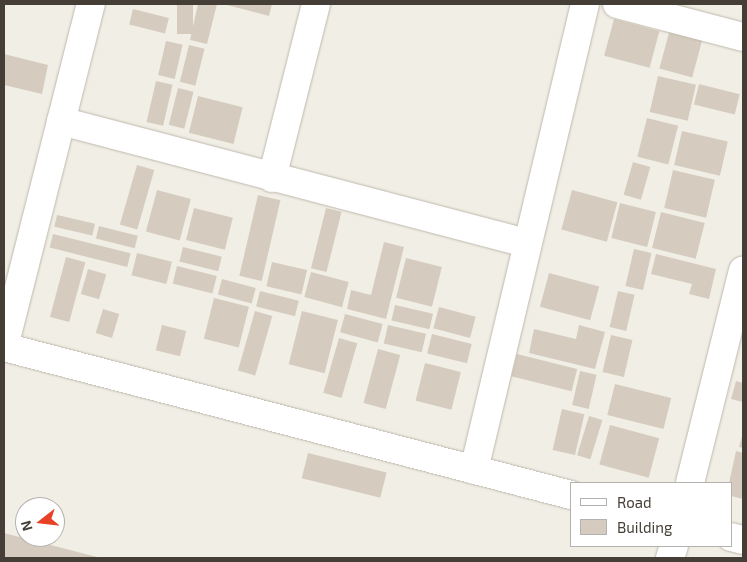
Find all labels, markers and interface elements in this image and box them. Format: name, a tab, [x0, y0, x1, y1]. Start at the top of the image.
legend	[570, 482, 732, 547]
text: Road	[617, 493, 652, 511]
north arrow	[15, 497, 65, 547]
text: Building	[617, 518, 672, 536]
text: N	[16, 519, 36, 533]

